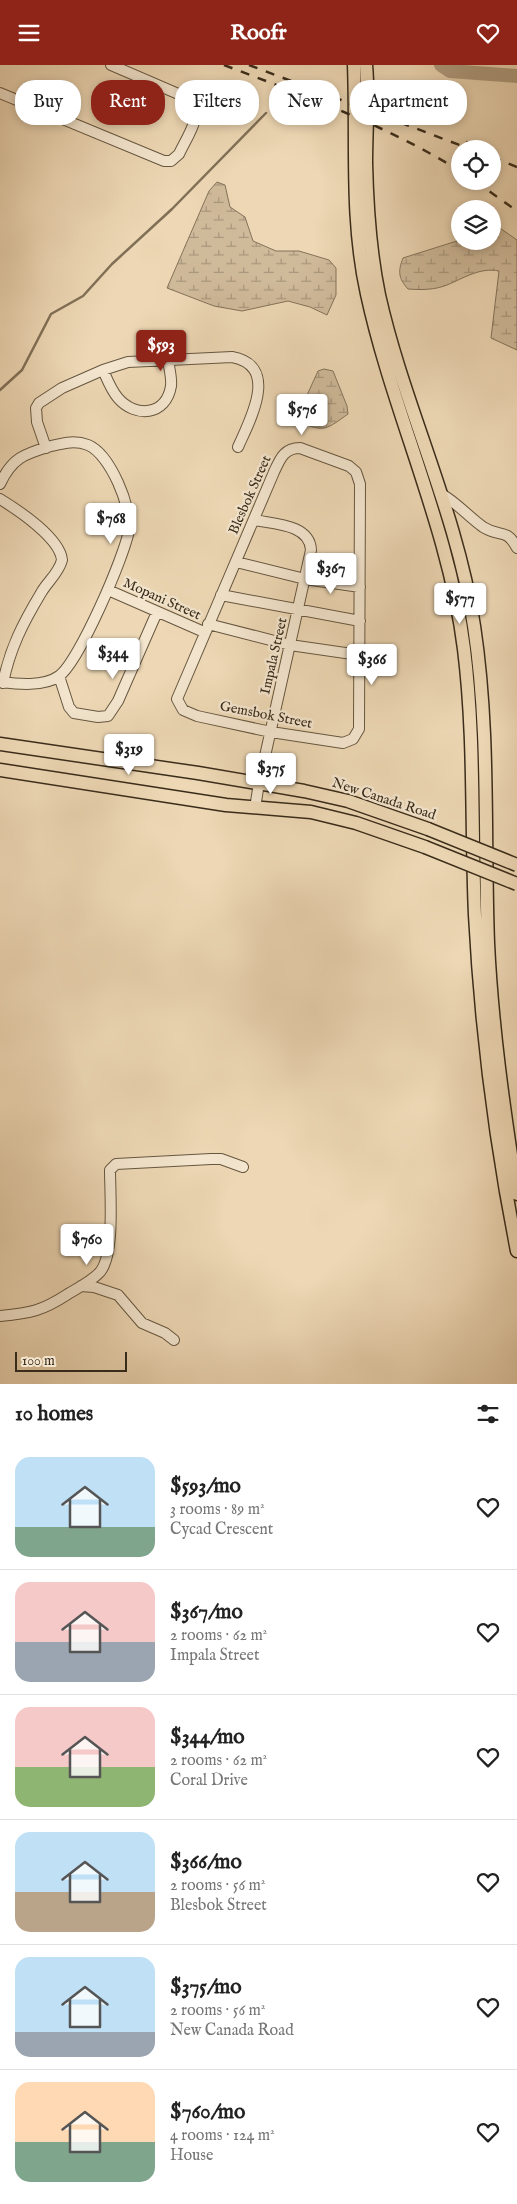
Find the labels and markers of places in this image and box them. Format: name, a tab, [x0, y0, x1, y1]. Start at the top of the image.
pin: $593	[131, 329, 191, 372]
pin: $576	[272, 393, 332, 436]
pin: $768	[81, 503, 141, 545]
pin: $367	[301, 553, 361, 595]
pin: $577	[430, 583, 490, 625]
pin: $344	[83, 637, 143, 680]
pin: $366	[342, 643, 402, 686]
pin: $319	[99, 733, 159, 776]
pin: $375	[241, 753, 301, 795]
pin: $760	[57, 1223, 117, 1266]

